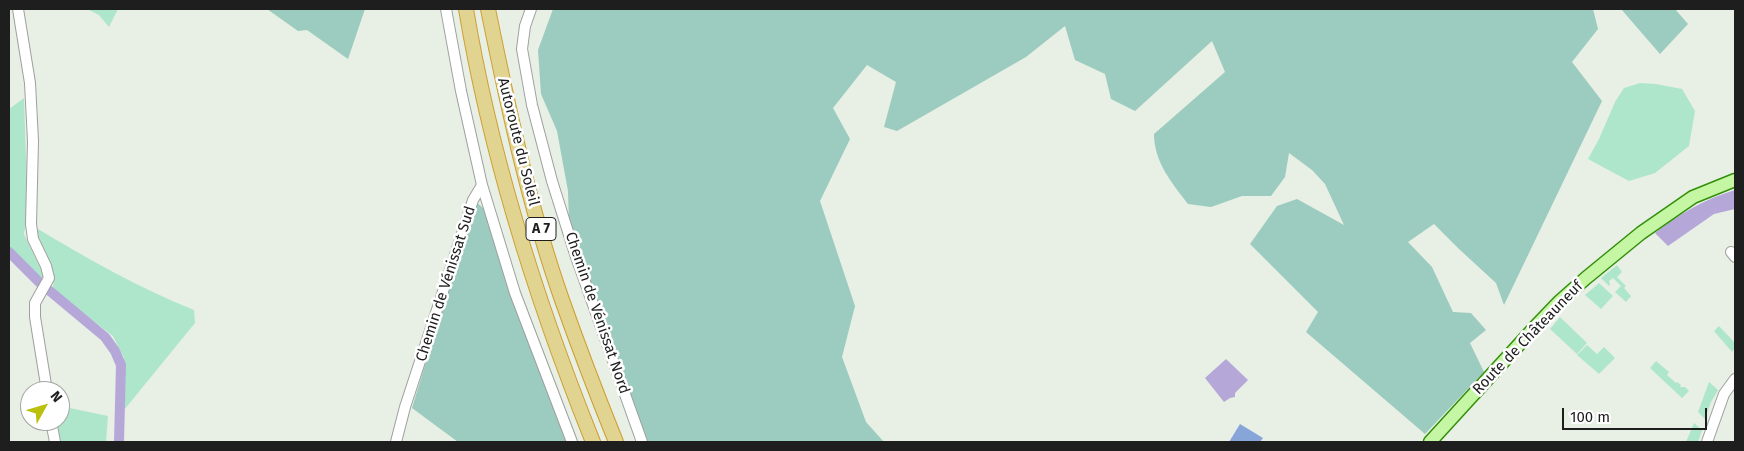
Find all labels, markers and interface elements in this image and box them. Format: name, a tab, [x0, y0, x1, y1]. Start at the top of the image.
street label: Autoroute du Soleil	[493, 76, 543, 208]
street label: Chemin de Vénissat Sud	[412, 204, 480, 364]
road number: A 7	[526, 218, 556, 240]
street label: Chemin de Vénissat Nord	[561, 230, 633, 396]
street label: Route de Châteauneuf	[1469, 278, 1587, 398]
north arrow	[20, 381, 70, 431]
text: N	[47, 388, 66, 406]
scale bar	[1564, 398, 1709, 430]
text: 100 m	[1570, 408, 1610, 426]

